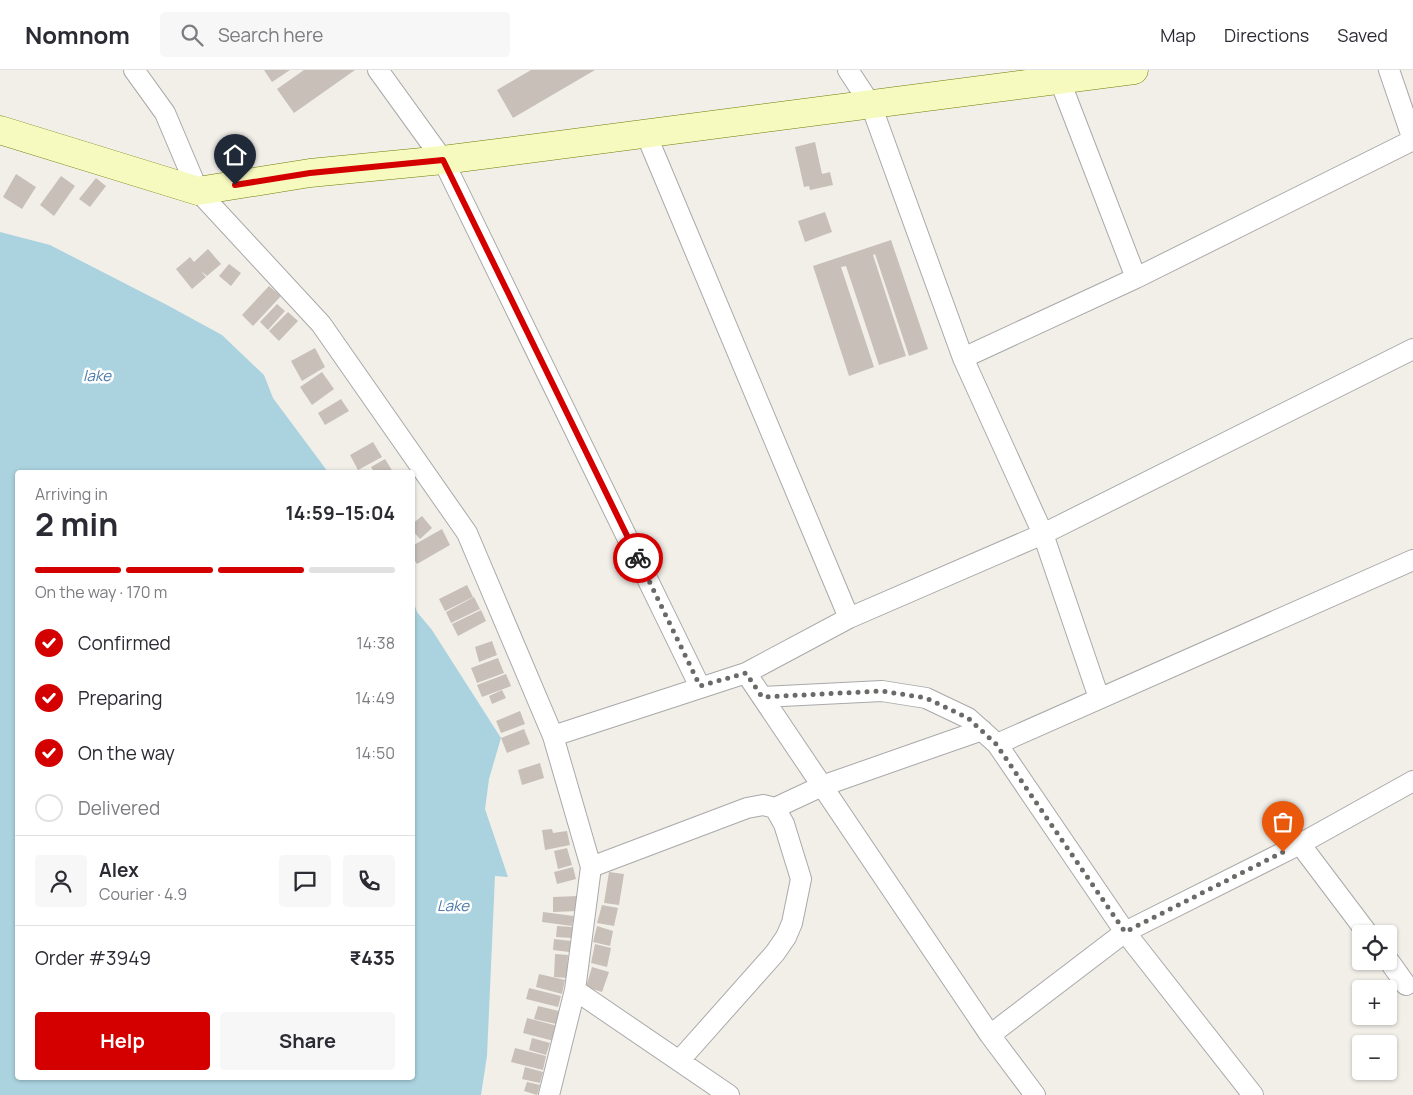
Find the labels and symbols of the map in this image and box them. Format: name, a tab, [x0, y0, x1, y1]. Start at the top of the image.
pin	[214, 134, 256, 185]
water label: lake	[83, 365, 112, 386]
courier	[613, 533, 663, 583]
pin	[1262, 801, 1304, 852]
water label: Lake	[437, 895, 470, 916]

